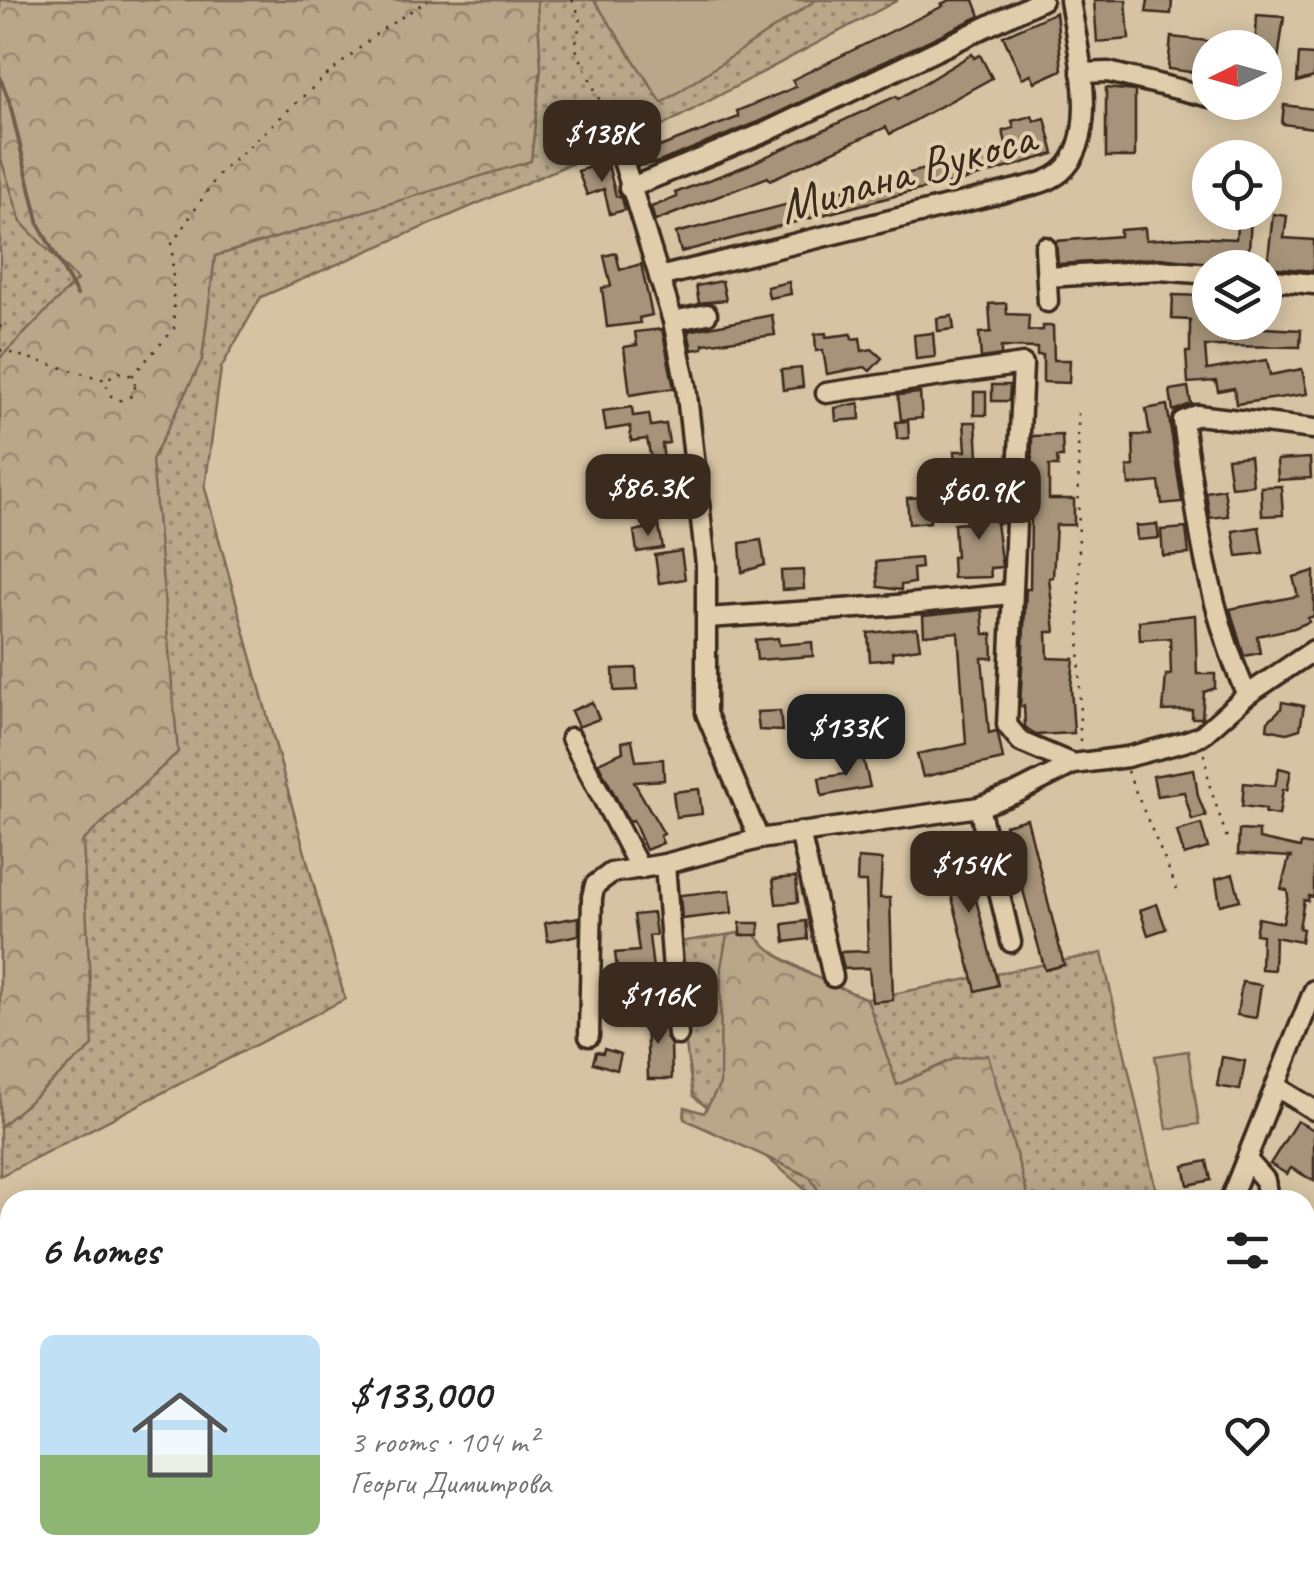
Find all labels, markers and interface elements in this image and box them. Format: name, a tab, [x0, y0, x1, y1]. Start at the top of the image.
north arrow	[1192, 30, 1282, 120]
map controls	[1192, 30, 1282, 340]
pin: $138K	[532, 100, 672, 185]
street label: Милана Вукоса	[771, 104, 1046, 238]
text: $138K	[565, 112, 639, 153]
button: locate	[1192, 140, 1282, 230]
button: layers	[1192, 250, 1282, 340]
pin: $86.3K	[567, 454, 729, 539]
pin: $60.9K	[898, 458, 1060, 543]
text: $86.3K	[608, 466, 688, 507]
text: $60.9K	[939, 470, 1019, 511]
pin: $133K	[776, 694, 916, 779]
text: $133K	[809, 706, 883, 747]
pin: $154K	[899, 831, 1039, 916]
text: $154K	[932, 843, 1006, 884]
pin: $116K	[588, 962, 728, 1047]
text: $116K	[621, 974, 695, 1015]
icon: filters	[1220, 1223, 1275, 1278]
text: 6 homes	[40, 1224, 159, 1277]
text: $133,000	[350, 1368, 491, 1421]
icon: home	[120, 1375, 240, 1495]
icon: heart	[1220, 1408, 1275, 1463]
text: 3 rooms · 104 m²	[350, 1421, 537, 1462]
text: Георги Димитрова	[350, 1462, 551, 1503]

